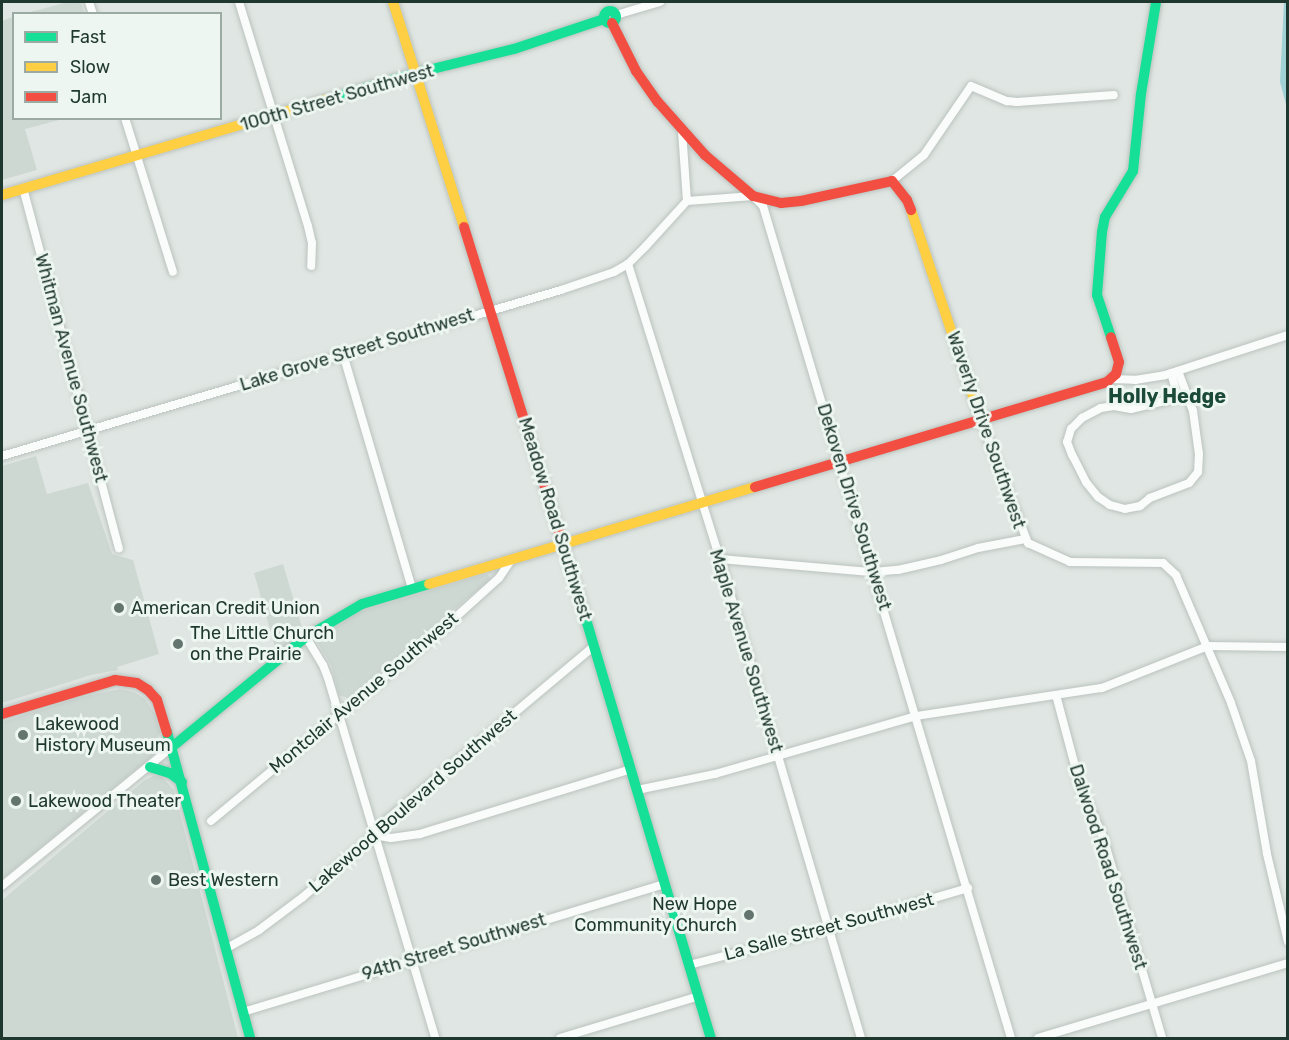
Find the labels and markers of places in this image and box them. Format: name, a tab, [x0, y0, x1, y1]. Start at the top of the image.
place label: American Credit Union	[131, 597, 320, 619]
marker: American Credit Union	[112, 601, 126, 615]
place label: The Little Church on the Prairie	[190, 623, 334, 666]
marker: The Little Church on the Prairie	[171, 637, 185, 651]
place label: Lakewood History Museum	[35, 714, 171, 756]
marker: Lakewood History Museum	[16, 728, 30, 742]
place label: Lakewood Theater	[28, 790, 182, 812]
marker: Lakewood Theater	[9, 794, 23, 808]
place label: Best Western	[168, 869, 279, 891]
marker: Best Western	[149, 873, 163, 887]
place label: New Hope Community Church	[574, 894, 737, 936]
marker: New Hope Community Church	[742, 908, 756, 922]

